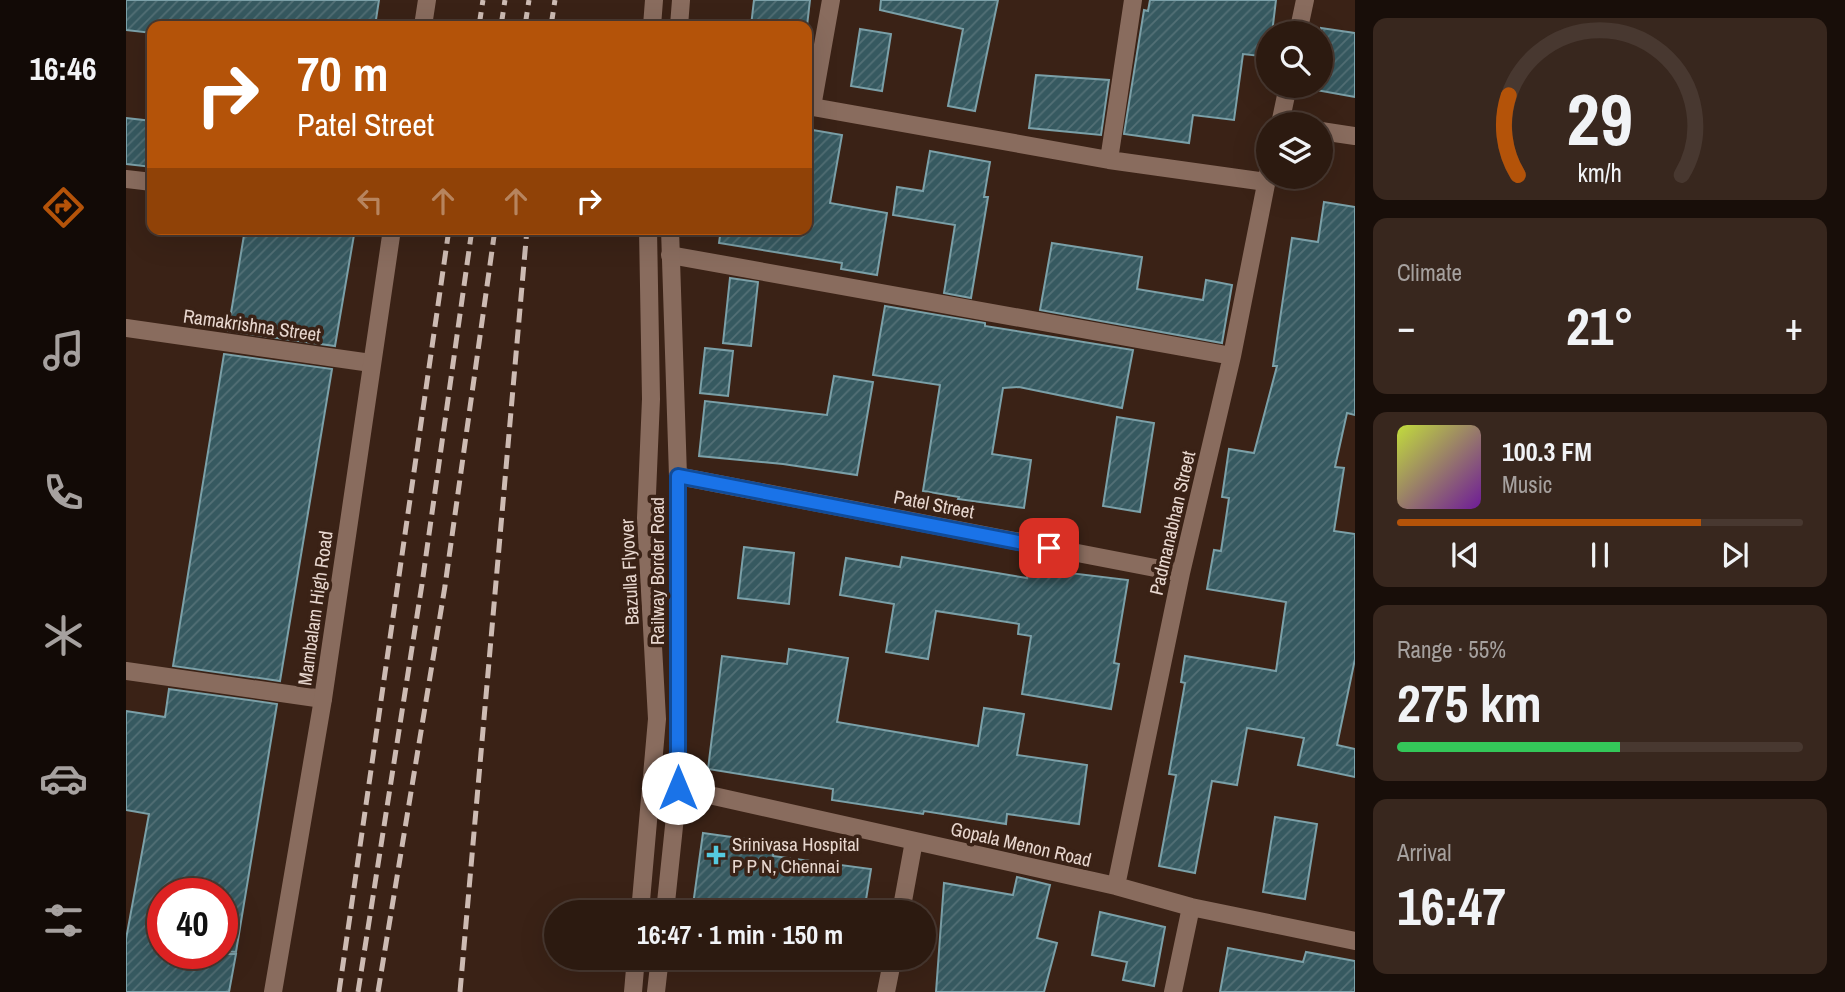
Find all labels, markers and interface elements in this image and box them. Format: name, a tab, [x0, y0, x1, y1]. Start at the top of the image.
map controls	[1256, 21, 1333, 189]
button: search	[1256, 21, 1333, 98]
text: 70 m	[297, 40, 389, 106]
text: 16:46	[29, 47, 97, 90]
icon: right	[182, 49, 273, 140]
text: 29	[1567, 70, 1633, 168]
text: Patel Street	[297, 103, 434, 146]
button: layers	[1256, 112, 1333, 189]
text: km/h	[1578, 156, 1622, 190]
icon: left	[351, 182, 389, 220]
icon: ahead	[424, 182, 462, 220]
icon: ahead	[497, 182, 535, 220]
icon: right	[570, 182, 608, 220]
icon: directions	[39, 183, 88, 232]
text: Climate	[1397, 257, 1462, 288]
text: 21°	[1566, 291, 1634, 361]
text: −	[1397, 301, 1415, 352]
text: +	[1785, 301, 1803, 352]
street label: Ramakrishna Street	[182, 302, 323, 348]
icon: music	[39, 326, 88, 375]
text: 100.3 FM	[1502, 434, 1592, 469]
street label: Padmanabhan Street	[1143, 448, 1201, 598]
icon: phone	[39, 468, 88, 517]
text: Music	[1502, 469, 1552, 500]
street label: Patel Street	[892, 483, 977, 525]
street label: Railway Border Road	[644, 497, 670, 645]
street label: Bazulla Flyover	[613, 517, 645, 626]
pin	[1019, 518, 1079, 578]
street label: Mambalam High Road	[291, 529, 339, 687]
icon: arrive	[1030, 529, 1068, 567]
icon: previous	[1446, 536, 1484, 574]
icon: pause	[1581, 536, 1619, 574]
icon: next	[1716, 536, 1754, 574]
icon: climate	[39, 611, 88, 660]
text: Range · 55%	[1397, 634, 1506, 665]
text: 275 km	[1397, 668, 1542, 738]
position arrow	[641, 751, 715, 825]
icon: car	[39, 754, 88, 803]
street label: Gopala Menon Road	[948, 815, 1094, 873]
place label: Srinivasa Hospital P P N, Chennai	[732, 831, 859, 879]
text: Arrival	[1397, 837, 1452, 868]
marker: Srinivasa Hospital P P N, Chennai	[706, 845, 726, 865]
text: 16:47	[1397, 871, 1506, 941]
speed limit sign: 40	[147, 878, 238, 969]
icon: filters	[39, 896, 88, 945]
text: 16:47 · 1 min · 150 m	[637, 917, 843, 952]

